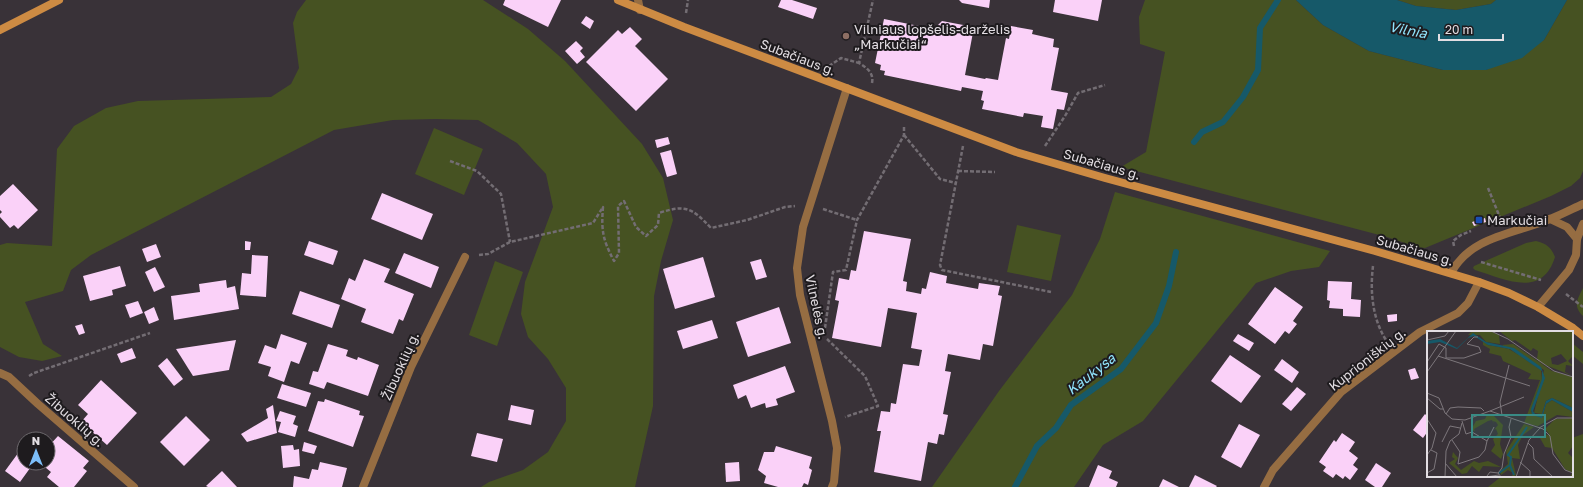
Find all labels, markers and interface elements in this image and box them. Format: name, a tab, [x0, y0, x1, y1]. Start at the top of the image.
scale bar	[1439, 16, 1503, 42]
water label: Vilnia	[1388, 18, 1429, 42]
place label: Vilniaus lopšelis-darželis „Markučiai“	[854, 21, 1010, 52]
text: 20 m	[1445, 22, 1473, 37]
marker: Vilniaus lopšelis-darželis „Markučiai“	[841, 31, 851, 41]
street label: Subačiaus g.	[758, 35, 838, 79]
street label: Subačiaus g.	[1062, 145, 1142, 183]
place label: Markučiai	[1487, 212, 1547, 228]
marker: Markučiai	[1474, 215, 1484, 225]
street label: Subačiaus g.	[1375, 231, 1455, 269]
street label: Vilnelės g.	[802, 273, 832, 341]
street label: Kuprioniškių g.	[1325, 324, 1409, 394]
street label: Žibuoklių g.	[378, 329, 422, 403]
inset map	[1427, 331, 1573, 477]
water label: Kaukysa	[1063, 349, 1119, 398]
street label: Žibuoklių g.	[42, 390, 108, 450]
north arrow	[16, 431, 56, 471]
text: N	[32, 434, 40, 447]

